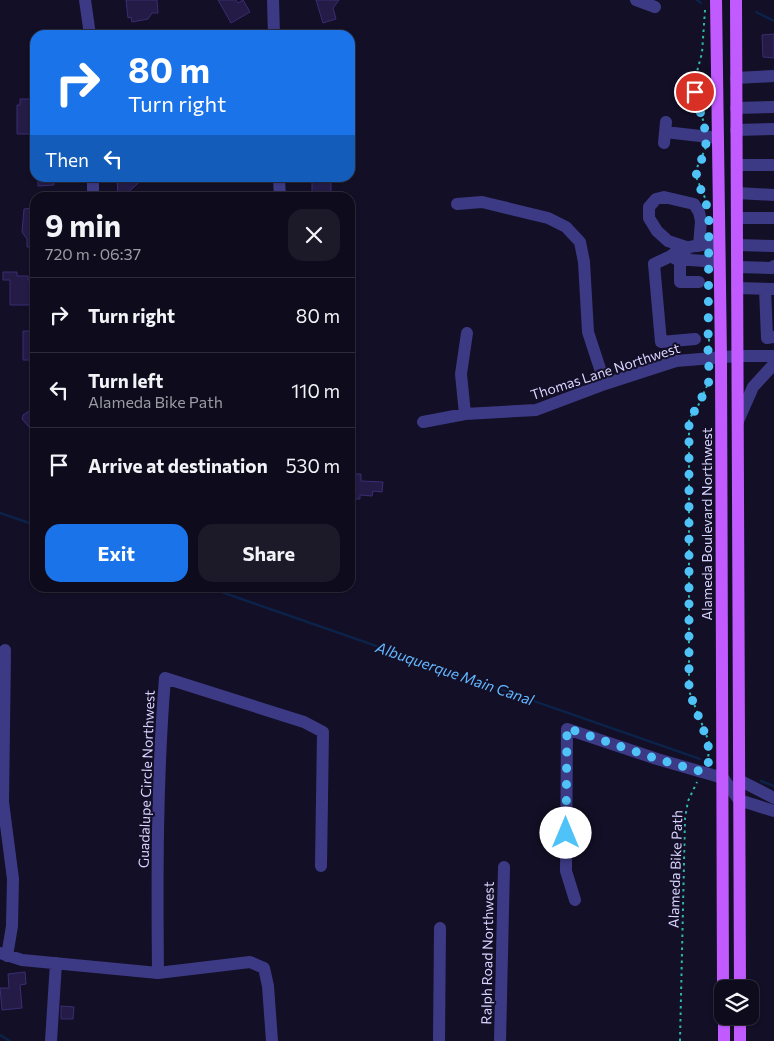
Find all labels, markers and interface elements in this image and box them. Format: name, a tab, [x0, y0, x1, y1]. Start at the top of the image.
text: 80 m	[128, 47, 210, 90]
icon: right	[45, 50, 110, 115]
pin	[674, 71, 716, 113]
icon: arrive	[681, 78, 709, 106]
text: Turn right	[128, 90, 226, 117]
icon: left	[99, 145, 127, 173]
text: Then	[45, 148, 89, 171]
text: 9 min	[45, 206, 121, 243]
button: close	[288, 209, 340, 261]
text: 720 m · 06:37	[45, 244, 141, 263]
icon: right	[45, 301, 73, 329]
text: Turn right	[88, 304, 175, 327]
text: 80 m	[296, 304, 340, 327]
street label: Thomas Lane Northwest	[528, 339, 682, 403]
text: Turn left	[88, 369, 163, 392]
icon: left	[45, 376, 73, 404]
text: 110 m	[291, 379, 340, 402]
text: Alameda Bike Path	[88, 392, 223, 411]
street label: Alameda Boulevard Northwest	[698, 427, 715, 621]
icon: arrive	[45, 451, 73, 479]
text: Arrive at destination	[88, 454, 268, 477]
text: 530 m	[286, 454, 340, 477]
button: Exit	[45, 524, 188, 582]
button: Share	[198, 524, 340, 582]
water label: Albuquerque Main Canal	[373, 637, 537, 709]
street label: Guadalupe Circle Northwest	[134, 689, 158, 868]
position arrow	[539, 806, 591, 858]
street label: Alameda Bike Path	[664, 810, 686, 928]
street label: Ralph Road Northwest	[477, 881, 497, 1025]
map controls	[714, 980, 759, 1025]
button: layers	[714, 980, 759, 1025]

